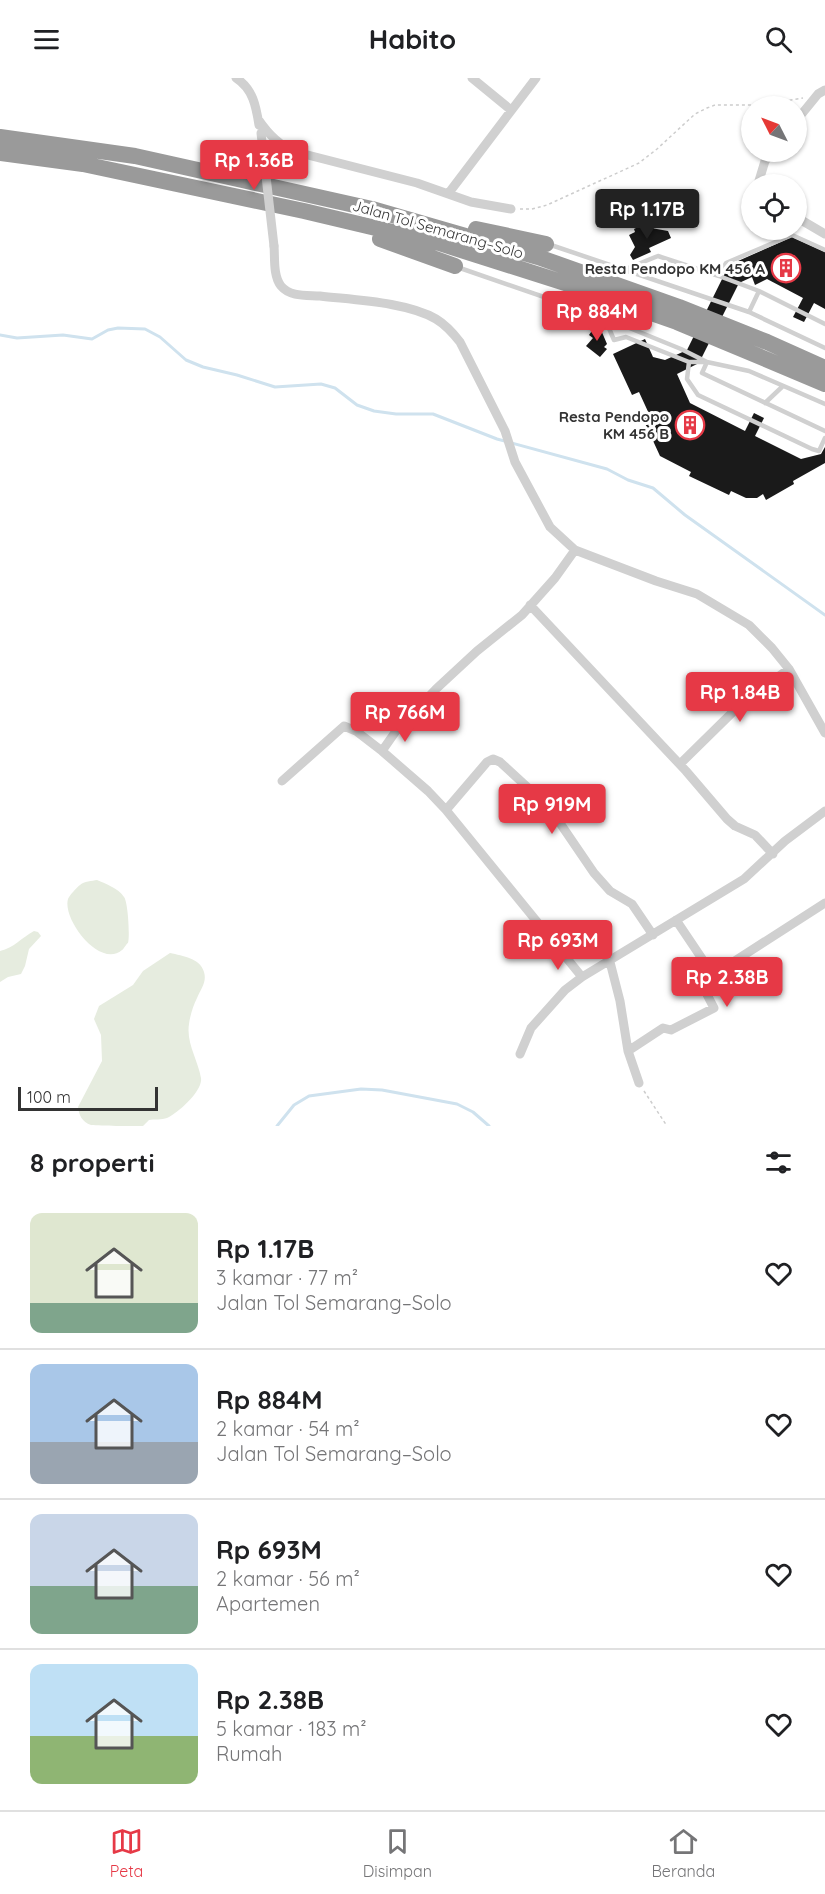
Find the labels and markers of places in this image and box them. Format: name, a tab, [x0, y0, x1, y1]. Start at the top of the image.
pin: Rp 1.36B	[192, 140, 316, 191]
pin: Rp 1.17B	[585, 189, 709, 240]
building icon: Resta Pendopo KM 456 A	[770, 252, 802, 284]
place label: Resta Pendopo KM 456 A	[585, 259, 765, 278]
pin: Rp 884M	[542, 291, 652, 342]
place label: Resta Pendopo KM 456 B	[559, 407, 669, 443]
building icon: Resta Pendopo KM 456 B	[674, 409, 706, 441]
pin: Rp 1.84B	[678, 672, 802, 723]
pin: Rp 766M	[350, 692, 460, 743]
pin: Rp 919M	[497, 784, 607, 835]
pin: Rp 693M	[503, 920, 613, 971]
pin: Rp 2.38B	[665, 957, 789, 1008]

